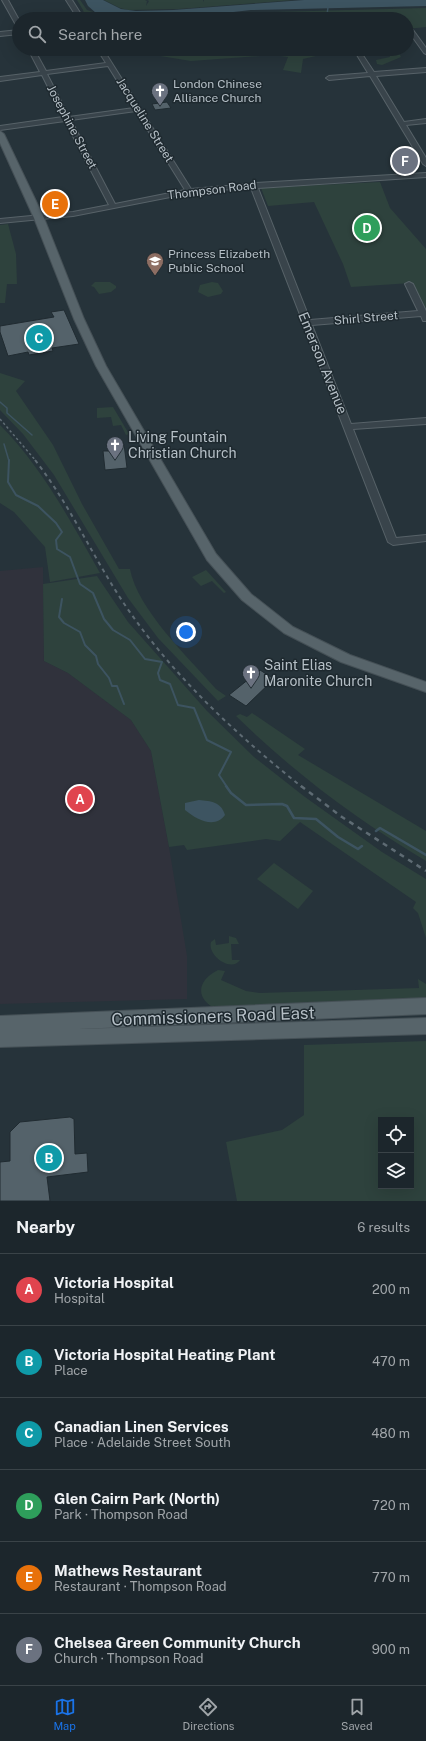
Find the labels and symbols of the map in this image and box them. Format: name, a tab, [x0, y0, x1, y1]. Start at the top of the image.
street label: Jacqueline Street	[113, 75, 177, 165]
place label: London Chinese Alliance Church	[173, 77, 262, 105]
church icon: London Chinese Alliance Church	[150, 81, 170, 106]
street label: Josephine Street	[44, 83, 100, 172]
pin: F	[392, 146, 418, 176]
street label: Thompson Road	[167, 178, 257, 202]
pin: E	[42, 189, 68, 219]
pin: D	[354, 213, 380, 243]
place label: Princess Elizabeth Public School	[168, 247, 270, 275]
school or university icon: Princess Elizabeth Public School	[145, 251, 165, 276]
street label: Shirl Street	[333, 308, 399, 328]
street label: Emerson Avenue	[295, 310, 351, 416]
pin: C	[26, 323, 52, 353]
place label: Living Fountain Christian Church	[128, 429, 237, 461]
church icon: Living Fountain Christian Church	[105, 435, 125, 460]
your location	[176, 622, 196, 642]
place label: Saint Elias Maronite Church	[264, 657, 372, 689]
church icon: Saint Elias Maronite Church	[241, 663, 261, 688]
pin: A	[67, 784, 93, 814]
street label: Commissioners Road East	[111, 1002, 315, 1030]
pin: B	[36, 1143, 62, 1173]

